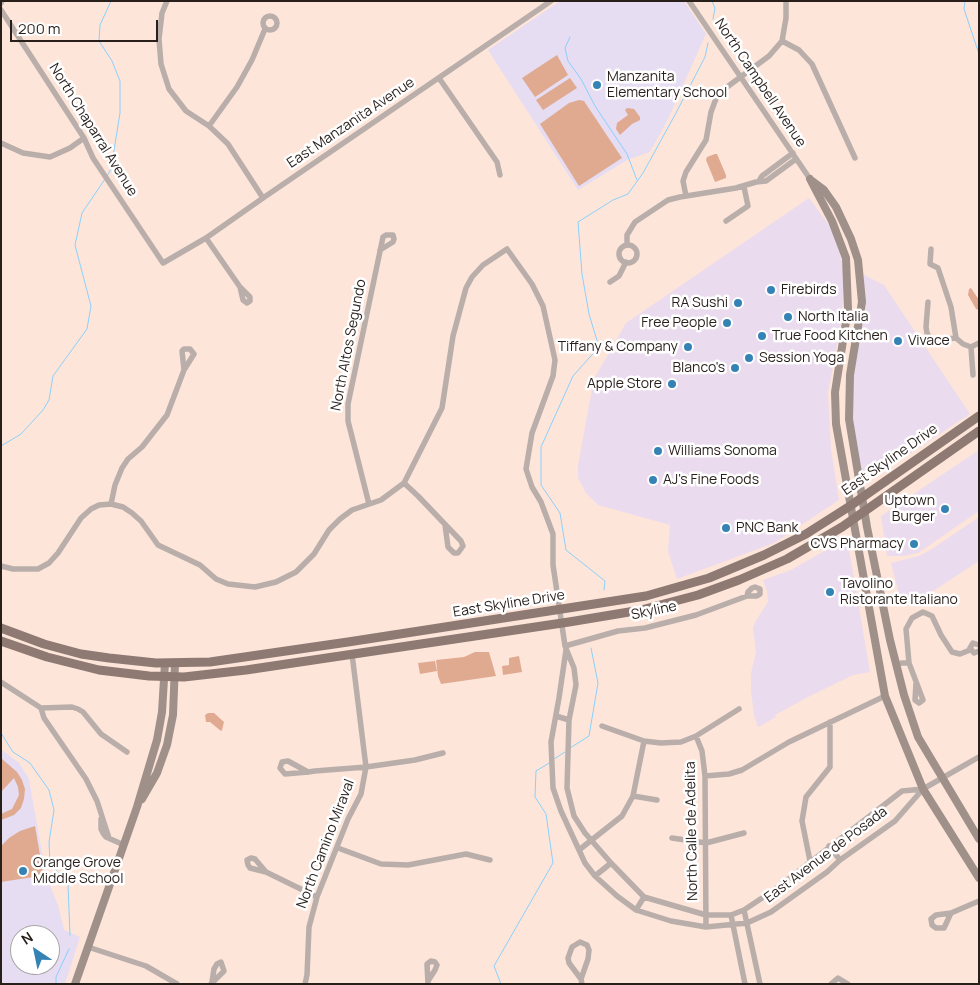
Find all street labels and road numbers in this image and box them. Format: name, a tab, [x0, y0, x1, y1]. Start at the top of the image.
street label: North Campbell Avenue	[711, 16, 809, 150]
street label: North Chaparral Avenue	[45, 61, 141, 199]
street label: East Manzanita Avenue	[284, 74, 418, 172]
street label: North Altos Segundo	[328, 278, 370, 412]
street label: East Skyline Drive	[839, 421, 941, 499]
street label: East Skyline Drive	[452, 587, 566, 621]
street label: Skyline	[630, 598, 678, 624]
street label: North Calle de Adelita	[682, 761, 702, 901]
street label: North Camino Miraval	[294, 777, 358, 911]
street label: East Avenue de Posada	[761, 803, 891, 907]

